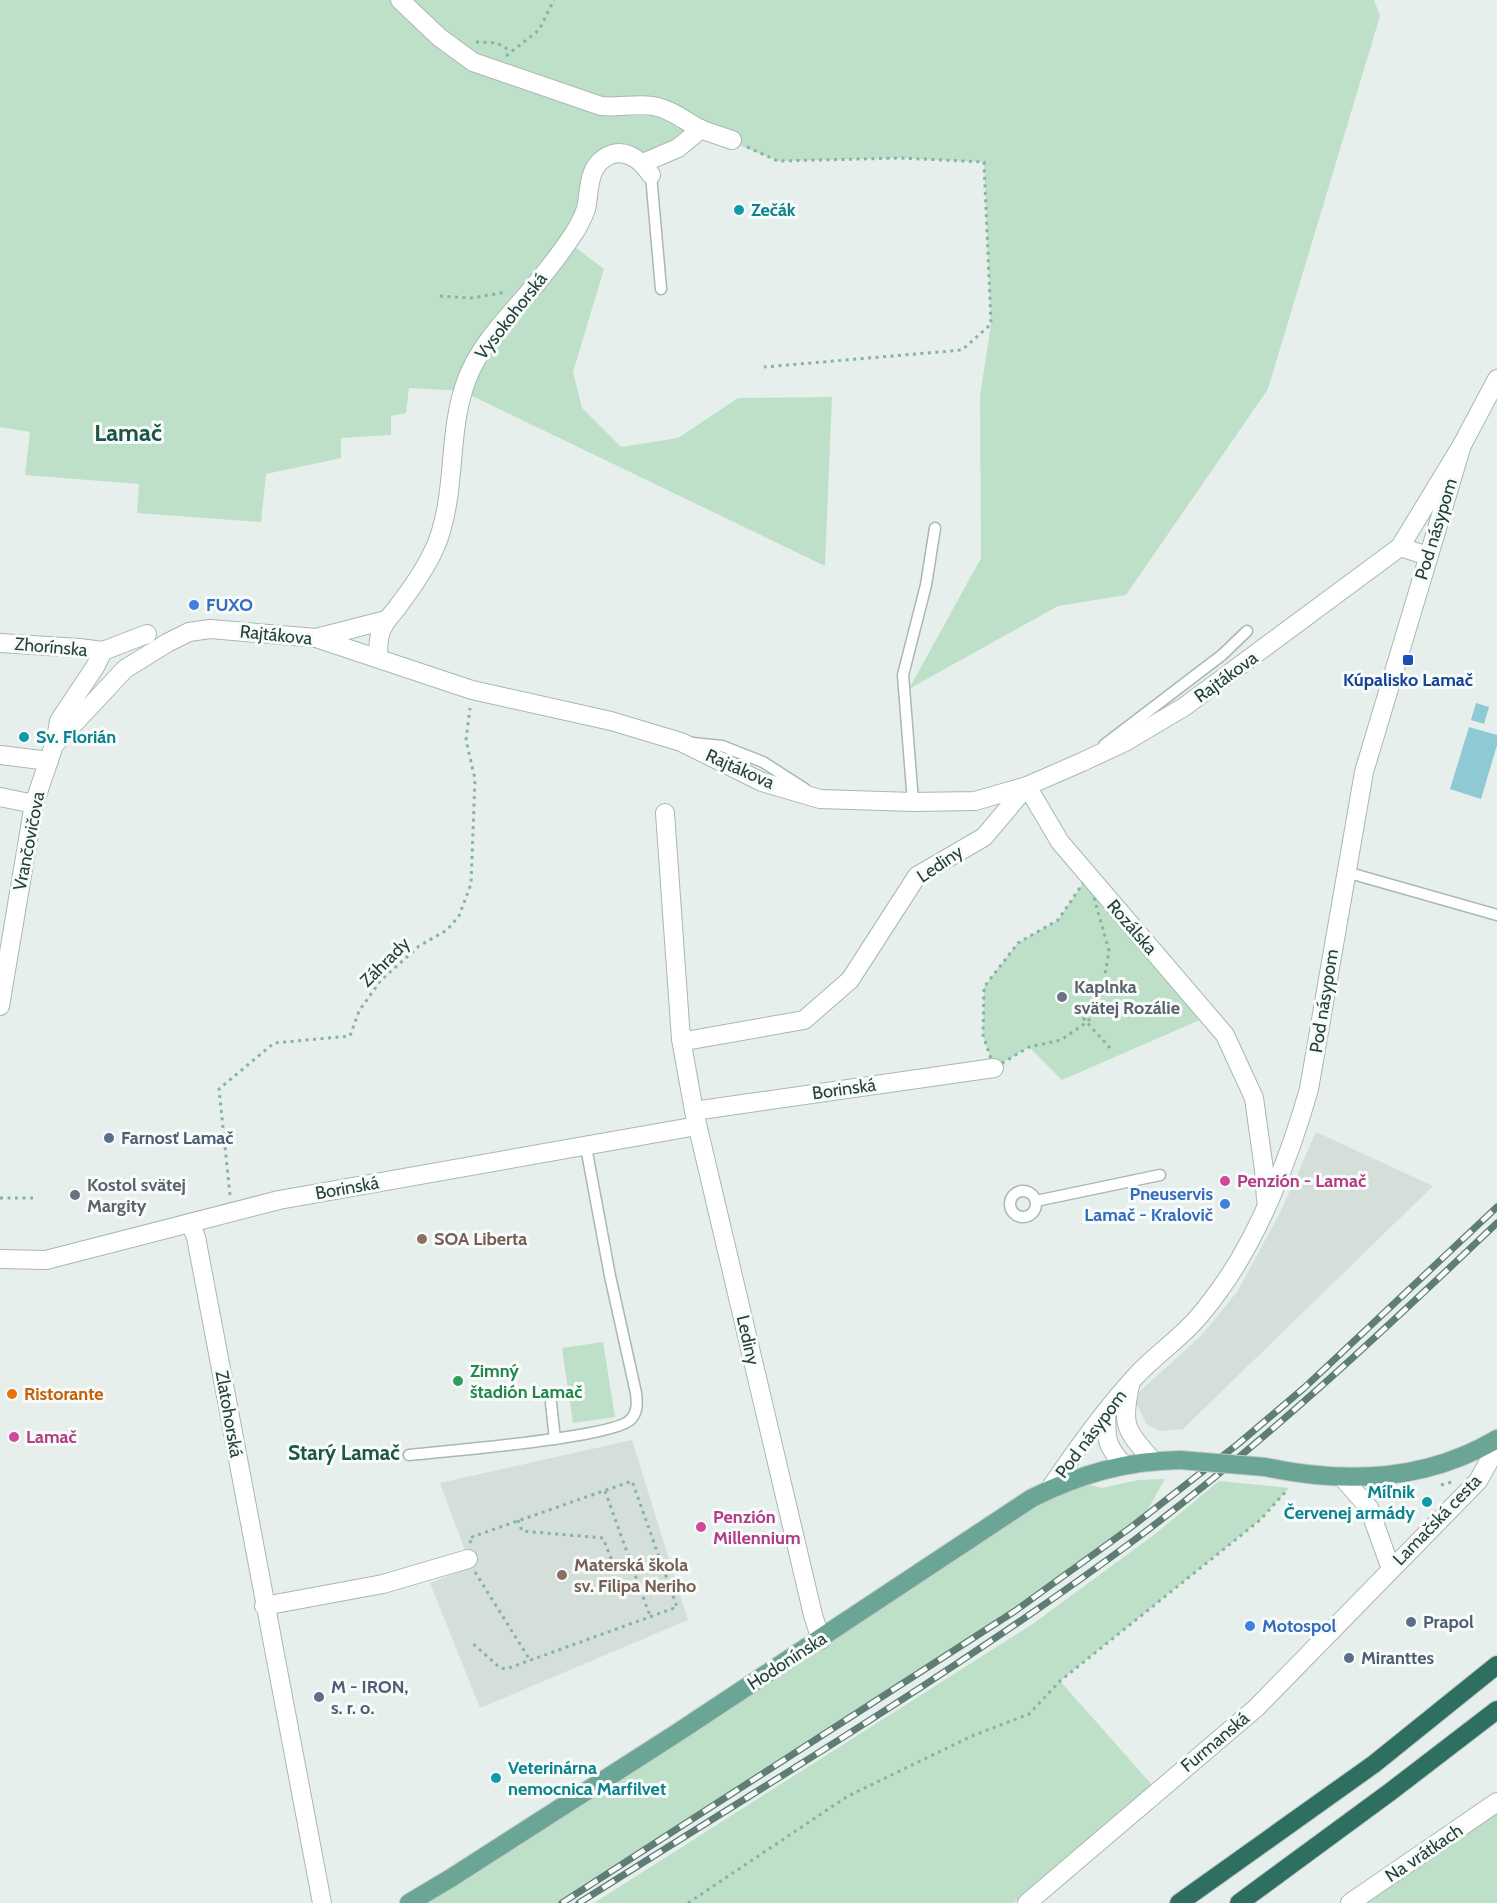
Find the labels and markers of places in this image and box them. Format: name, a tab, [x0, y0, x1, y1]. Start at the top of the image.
place label: Zečák	[751, 199, 796, 221]
marker: Zečák	[732, 203, 746, 217]
place label: FUXO	[206, 594, 253, 616]
marker: FUXO	[187, 598, 201, 612]
marker: Kúpalisko Lamač	[1401, 653, 1415, 667]
place label: Kúpalisko Lamač	[1343, 669, 1473, 691]
place label: Sv. Florián	[36, 726, 116, 748]
marker: Sv. Florián	[17, 730, 31, 744]
place label: Kaplnka svätej Rozálie	[1074, 976, 1180, 1019]
marker: Kaplnka svätej Rozálie	[1055, 990, 1069, 1004]
place label: Farnosť Lamač	[121, 1127, 233, 1149]
marker: Farnosť Lamač	[102, 1131, 116, 1145]
place label: Penzión - Lamač	[1237, 1170, 1366, 1192]
place label: Kostol svätej Margity	[87, 1174, 186, 1217]
marker: Penzión - Lamač	[1218, 1174, 1232, 1188]
place label: Pneuservis Lamač - Kralovič	[1084, 1183, 1213, 1226]
marker: Kostol svätej Margity	[68, 1188, 82, 1202]
marker: Pneuservis Lamač - Kralovič	[1218, 1197, 1232, 1211]
place label: SOA Liberta	[434, 1228, 527, 1250]
marker: SOA Liberta	[415, 1232, 429, 1246]
place label: Zimný štadión Lamač	[470, 1360, 582, 1403]
marker: Zimný štadión Lamač	[451, 1374, 465, 1388]
place label: Ristorante	[24, 1383, 104, 1405]
marker: Ristorante	[5, 1387, 19, 1401]
place label: Lamač	[26, 1426, 77, 1448]
marker: Lamač	[7, 1430, 21, 1444]
place label: Míľnik Červenej armády	[1284, 1481, 1415, 1524]
marker: Míľnik Červenej armády	[1420, 1495, 1434, 1509]
place label: Penzión Millennium	[713, 1506, 801, 1549]
marker: Penzión Millennium	[694, 1520, 708, 1534]
place label: Materská škola sv. Filipa Neriho	[574, 1554, 696, 1597]
marker: Materská škola sv. Filipa Neriho	[555, 1568, 569, 1582]
place label: Prapol	[1423, 1611, 1474, 1633]
place label: Motospol	[1262, 1615, 1337, 1637]
marker: Prapol	[1404, 1615, 1418, 1629]
marker: Motospol	[1243, 1619, 1257, 1633]
place label: Miranttes	[1361, 1647, 1434, 1669]
marker: Miranttes	[1342, 1651, 1356, 1665]
place label: M - IRON, s. r. o.	[331, 1676, 409, 1719]
marker: M - IRON, s. r. o.	[312, 1690, 326, 1704]
place label: Veterinárna nemocnica Marfilvet	[508, 1757, 666, 1800]
marker: Veterinárna nemocnica Marfilvet	[489, 1771, 503, 1785]

